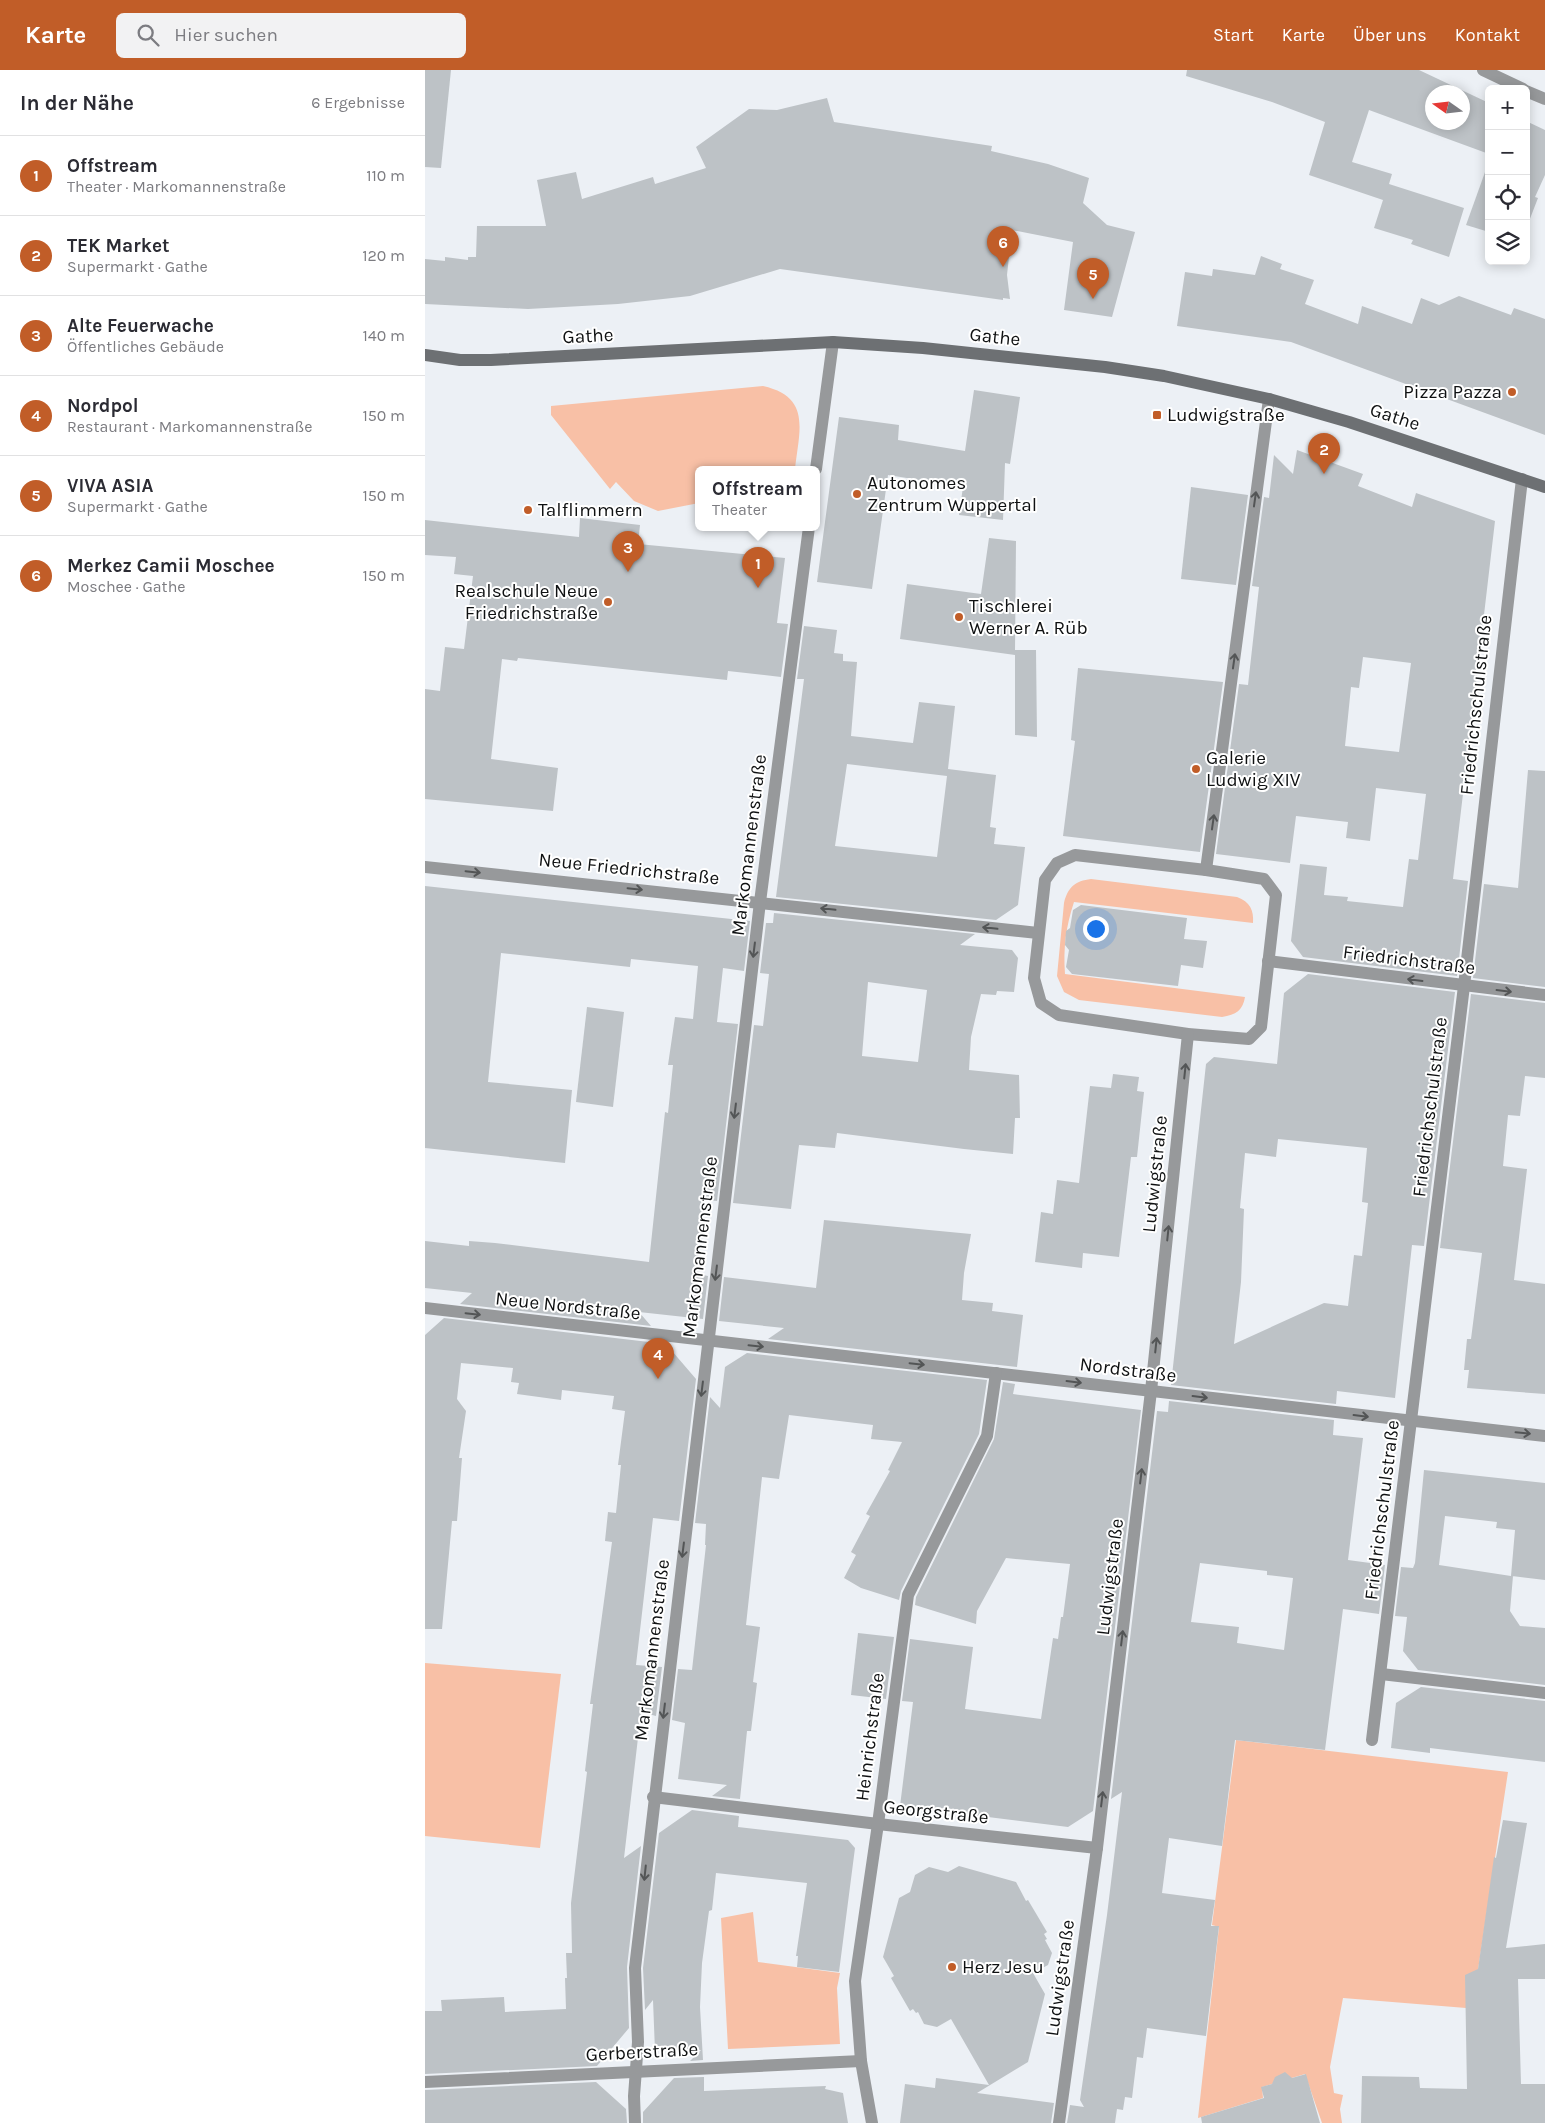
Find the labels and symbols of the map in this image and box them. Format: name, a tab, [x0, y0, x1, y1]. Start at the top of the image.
north arrow	[1425, 85, 1470, 130]
pin: 6	[987, 226, 1019, 267]
pin: 5	[1077, 258, 1109, 299]
street label: Gathe	[968, 323, 1022, 351]
street label: Gathe	[562, 324, 614, 348]
place label: Pizza Pazza	[1403, 381, 1502, 403]
marker: Pizza Pazza	[1506, 386, 1518, 398]
street label: Gathe	[1367, 399, 1423, 435]
place label: Ludwigstraße	[1167, 404, 1285, 426]
marker: Ludwigstraße	[1151, 409, 1163, 421]
pin: 2	[1308, 433, 1340, 474]
place label: Autonomes Zentrum Wuppertal	[867, 472, 1037, 516]
marker: Autonomes Zentrum Wuppertal	[851, 488, 863, 500]
one-way arrow	[1250, 492, 1260, 508]
place label: Talflimmern	[538, 499, 643, 521]
marker: Talflimmern	[522, 504, 534, 516]
pin: 3	[612, 531, 644, 572]
pin: 1	[742, 547, 774, 588]
place label: Realschule Neue Friedrichstraße	[454, 580, 598, 624]
place label: Tischlerei Werner A. Rüb	[969, 595, 1088, 639]
marker: Realschule Neue Friedrichstraße	[602, 596, 614, 608]
marker: Tischlerei Werner A. Rüb	[953, 611, 965, 623]
street label: Friedrichschulstraße	[1456, 614, 1496, 796]
one-way arrow	[1229, 653, 1239, 669]
place label: Galerie Ludwig XIV	[1206, 747, 1301, 791]
street label: Markomannenstraße	[727, 753, 771, 937]
marker: Galerie Ludwig XIV	[1190, 763, 1202, 775]
one-way arrow	[1208, 814, 1218, 830]
street label: Neue Friedrichstraße	[537, 849, 721, 889]
one-way arrow	[465, 867, 481, 877]
one-way arrow	[627, 884, 643, 893]
one-way arrow	[821, 904, 837, 914]
your location	[1083, 916, 1109, 942]
one-way arrow	[982, 923, 998, 933]
street label: Friedrichstraße	[1342, 941, 1476, 979]
one-way arrow	[749, 942, 759, 958]
one-way arrow	[1408, 974, 1424, 984]
one-way arrow	[1496, 986, 1512, 996]
street label: Friedrichschulstraße	[1408, 1016, 1452, 1198]
one-way arrow	[1180, 1063, 1189, 1079]
one-way arrow	[730, 1103, 740, 1119]
street label: Ludwigstraße	[1138, 1114, 1172, 1234]
street label: Markomannenstraße	[678, 1155, 722, 1339]
one-way arrow	[1163, 1225, 1173, 1241]
one-way arrow	[711, 1264, 721, 1280]
street label: Neue Nordstraße	[494, 1287, 642, 1325]
one-way arrow	[465, 1309, 481, 1319]
one-way arrow	[1151, 1337, 1161, 1353]
pin: 4	[642, 1338, 674, 1379]
one-way arrow	[748, 1341, 764, 1351]
street label: Nordstraße	[1078, 1353, 1178, 1387]
one-way arrow	[909, 1359, 925, 1369]
one-way arrow	[1066, 1377, 1082, 1387]
one-way arrow	[697, 1380, 707, 1396]
one-way arrow	[1191, 1392, 1207, 1402]
one-way arrow	[1353, 1411, 1369, 1421]
street label: Friedrichschulstraße	[1360, 1419, 1404, 1601]
one-way arrow	[1514, 1429, 1530, 1438]
one-way arrow	[1136, 1469, 1146, 1485]
street label: Ludwigstraße	[1092, 1517, 1128, 1637]
one-way arrow	[678, 1542, 688, 1558]
street label: Markomannenstraße	[630, 1558, 674, 1742]
one-way arrow	[1117, 1630, 1127, 1646]
street label: Heinrichstraße	[851, 1672, 889, 1802]
one-way arrow	[659, 1703, 669, 1719]
one-way arrow	[1097, 1791, 1107, 1807]
street label: Georgstraße	[882, 1796, 990, 1828]
one-way arrow	[640, 1865, 650, 1881]
street label: Ludwigstraße	[1041, 1918, 1079, 2038]
place label: Herz Jesu	[962, 1956, 1044, 1978]
marker: Herz Jesu	[946, 1961, 958, 1973]
street label: Gerberstraße	[585, 2038, 699, 2066]

